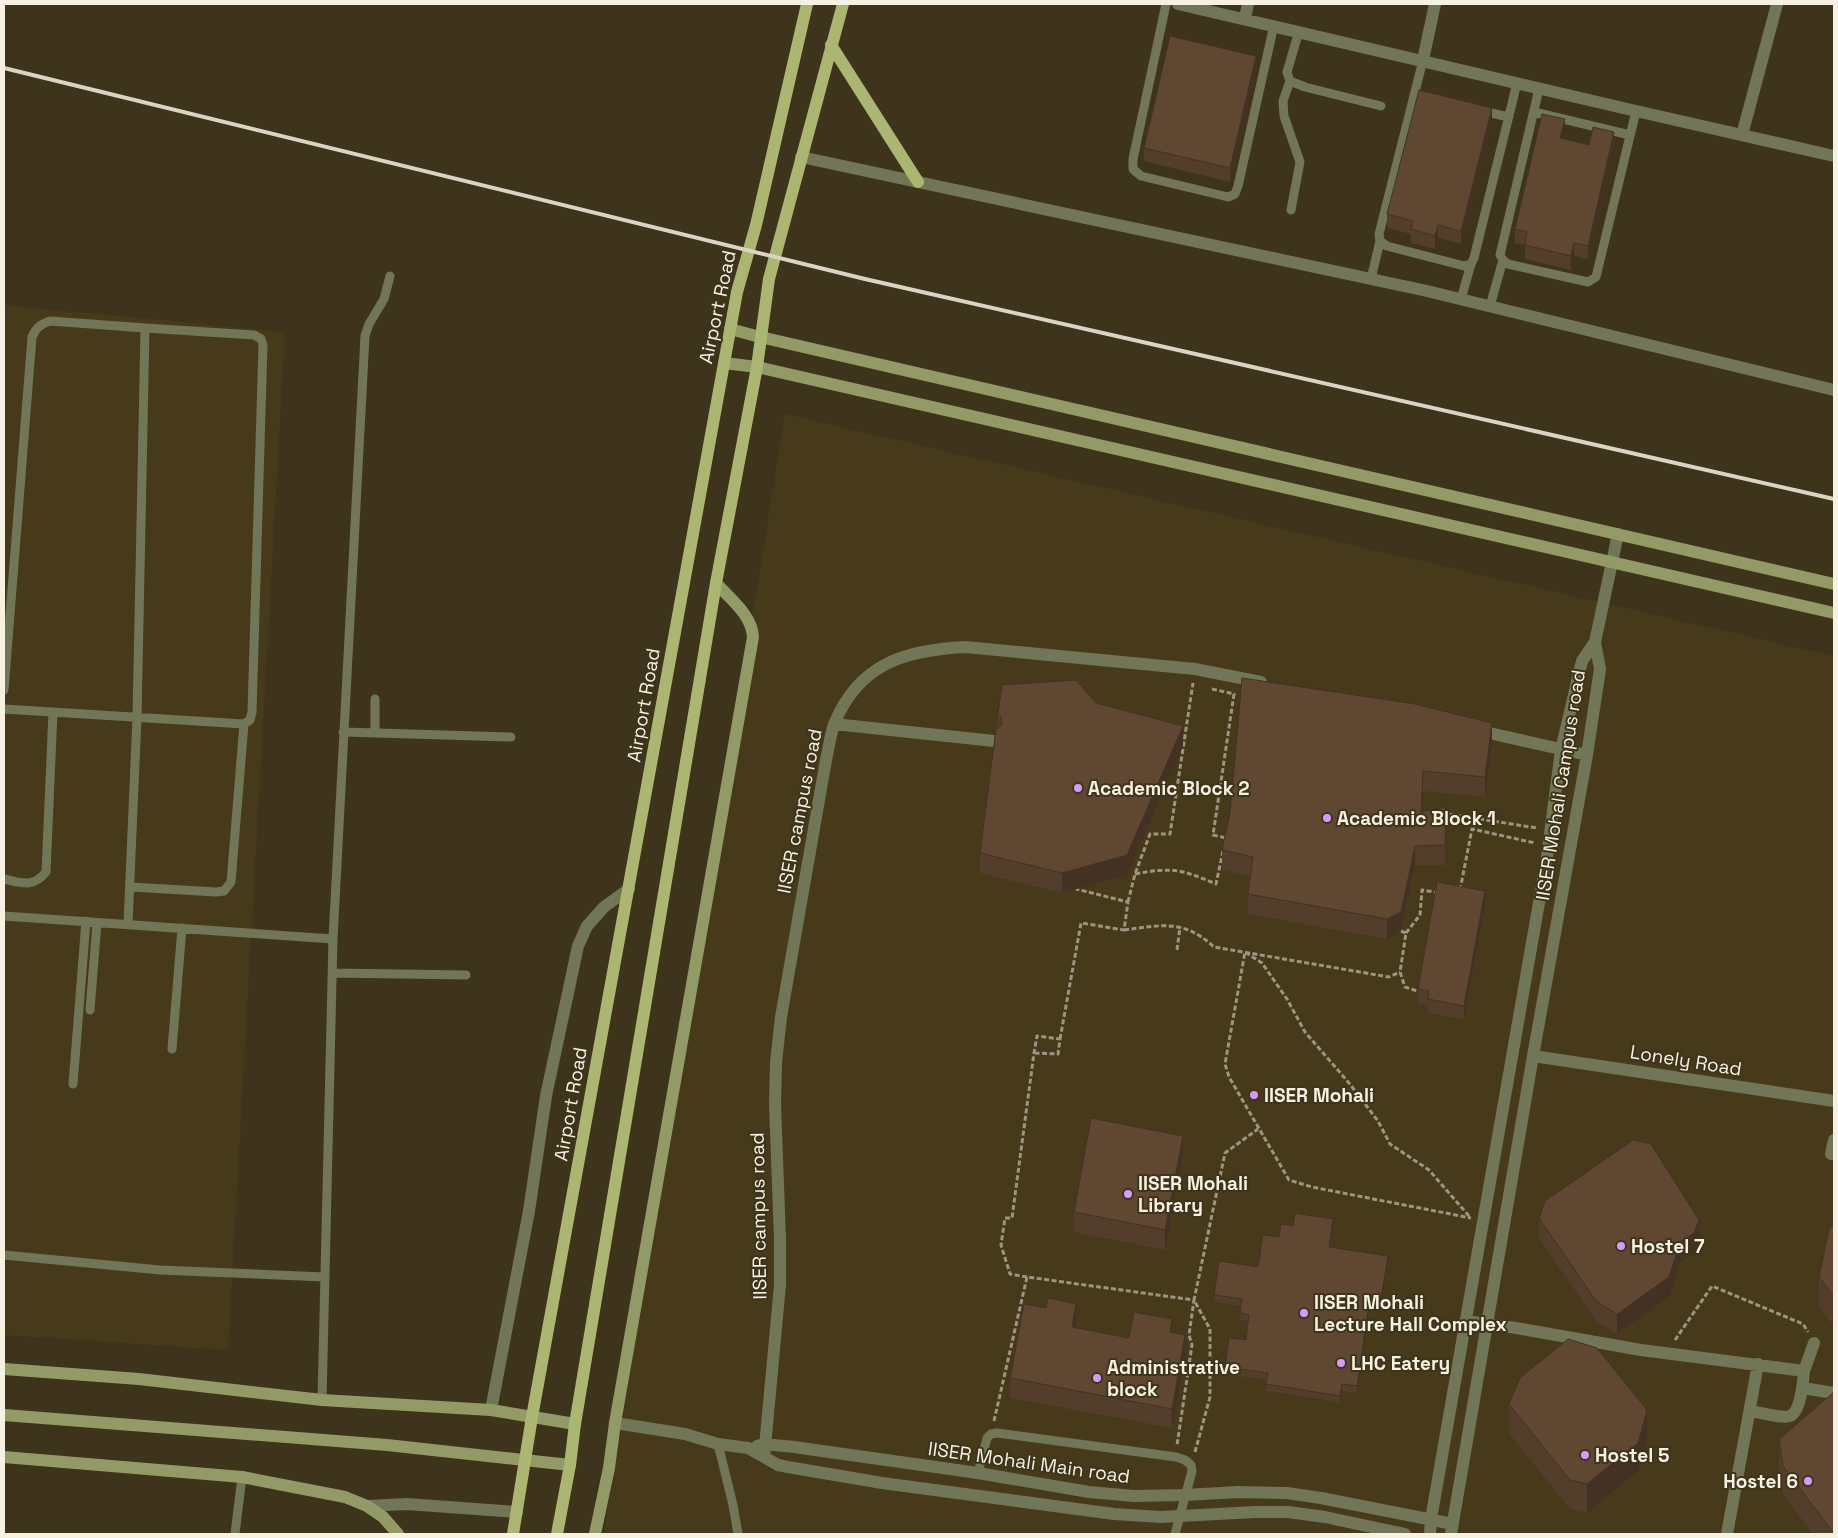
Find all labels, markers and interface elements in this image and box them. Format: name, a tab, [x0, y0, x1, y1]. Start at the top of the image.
street label: Airport Road	[693, 248, 742, 366]
street label: Airport Road	[621, 646, 666, 764]
street label: IISER Mohali Campus road	[1530, 668, 1591, 902]
street label: IISER campus road	[771, 727, 828, 896]
place label: Academic Block 2	[1088, 776, 1250, 801]
marker: Academic Block 2	[1072, 782, 1084, 794]
place label: Academic Block 1	[1337, 806, 1496, 831]
marker: Academic Block 1	[1321, 812, 1333, 824]
street label: Lonely Road	[1628, 1039, 1744, 1082]
street label: Airport Road	[548, 1045, 593, 1163]
place label: IISER Mohali	[1264, 1083, 1374, 1108]
marker: IISER Mohali	[1248, 1089, 1260, 1101]
street label: IISER campus road	[745, 1132, 772, 1300]
place label: IISER Mohali Library	[1138, 1171, 1248, 1218]
marker: IISER Mohali Library	[1122, 1188, 1134, 1200]
place label: Hostel 7	[1631, 1234, 1705, 1259]
marker: Hostel 7	[1615, 1240, 1627, 1252]
place label: IISER Mohali Lecture Hall Complex	[1314, 1290, 1507, 1337]
marker: IISER Mohali Lecture Hall Complex	[1298, 1307, 1310, 1319]
place label: LHC Eatery	[1351, 1351, 1450, 1376]
place label: Administrative block	[1107, 1355, 1240, 1402]
marker: LHC Eatery	[1335, 1357, 1347, 1369]
marker: Administrative block	[1091, 1372, 1103, 1384]
street label: IISER Mohali Main road	[926, 1436, 1131, 1489]
place label: Hostel 5	[1595, 1443, 1669, 1468]
marker: Hostel 5	[1579, 1449, 1591, 1461]
place label: Hostel 6	[1723, 1469, 1798, 1494]
marker: Hostel 6	[1802, 1475, 1814, 1487]

